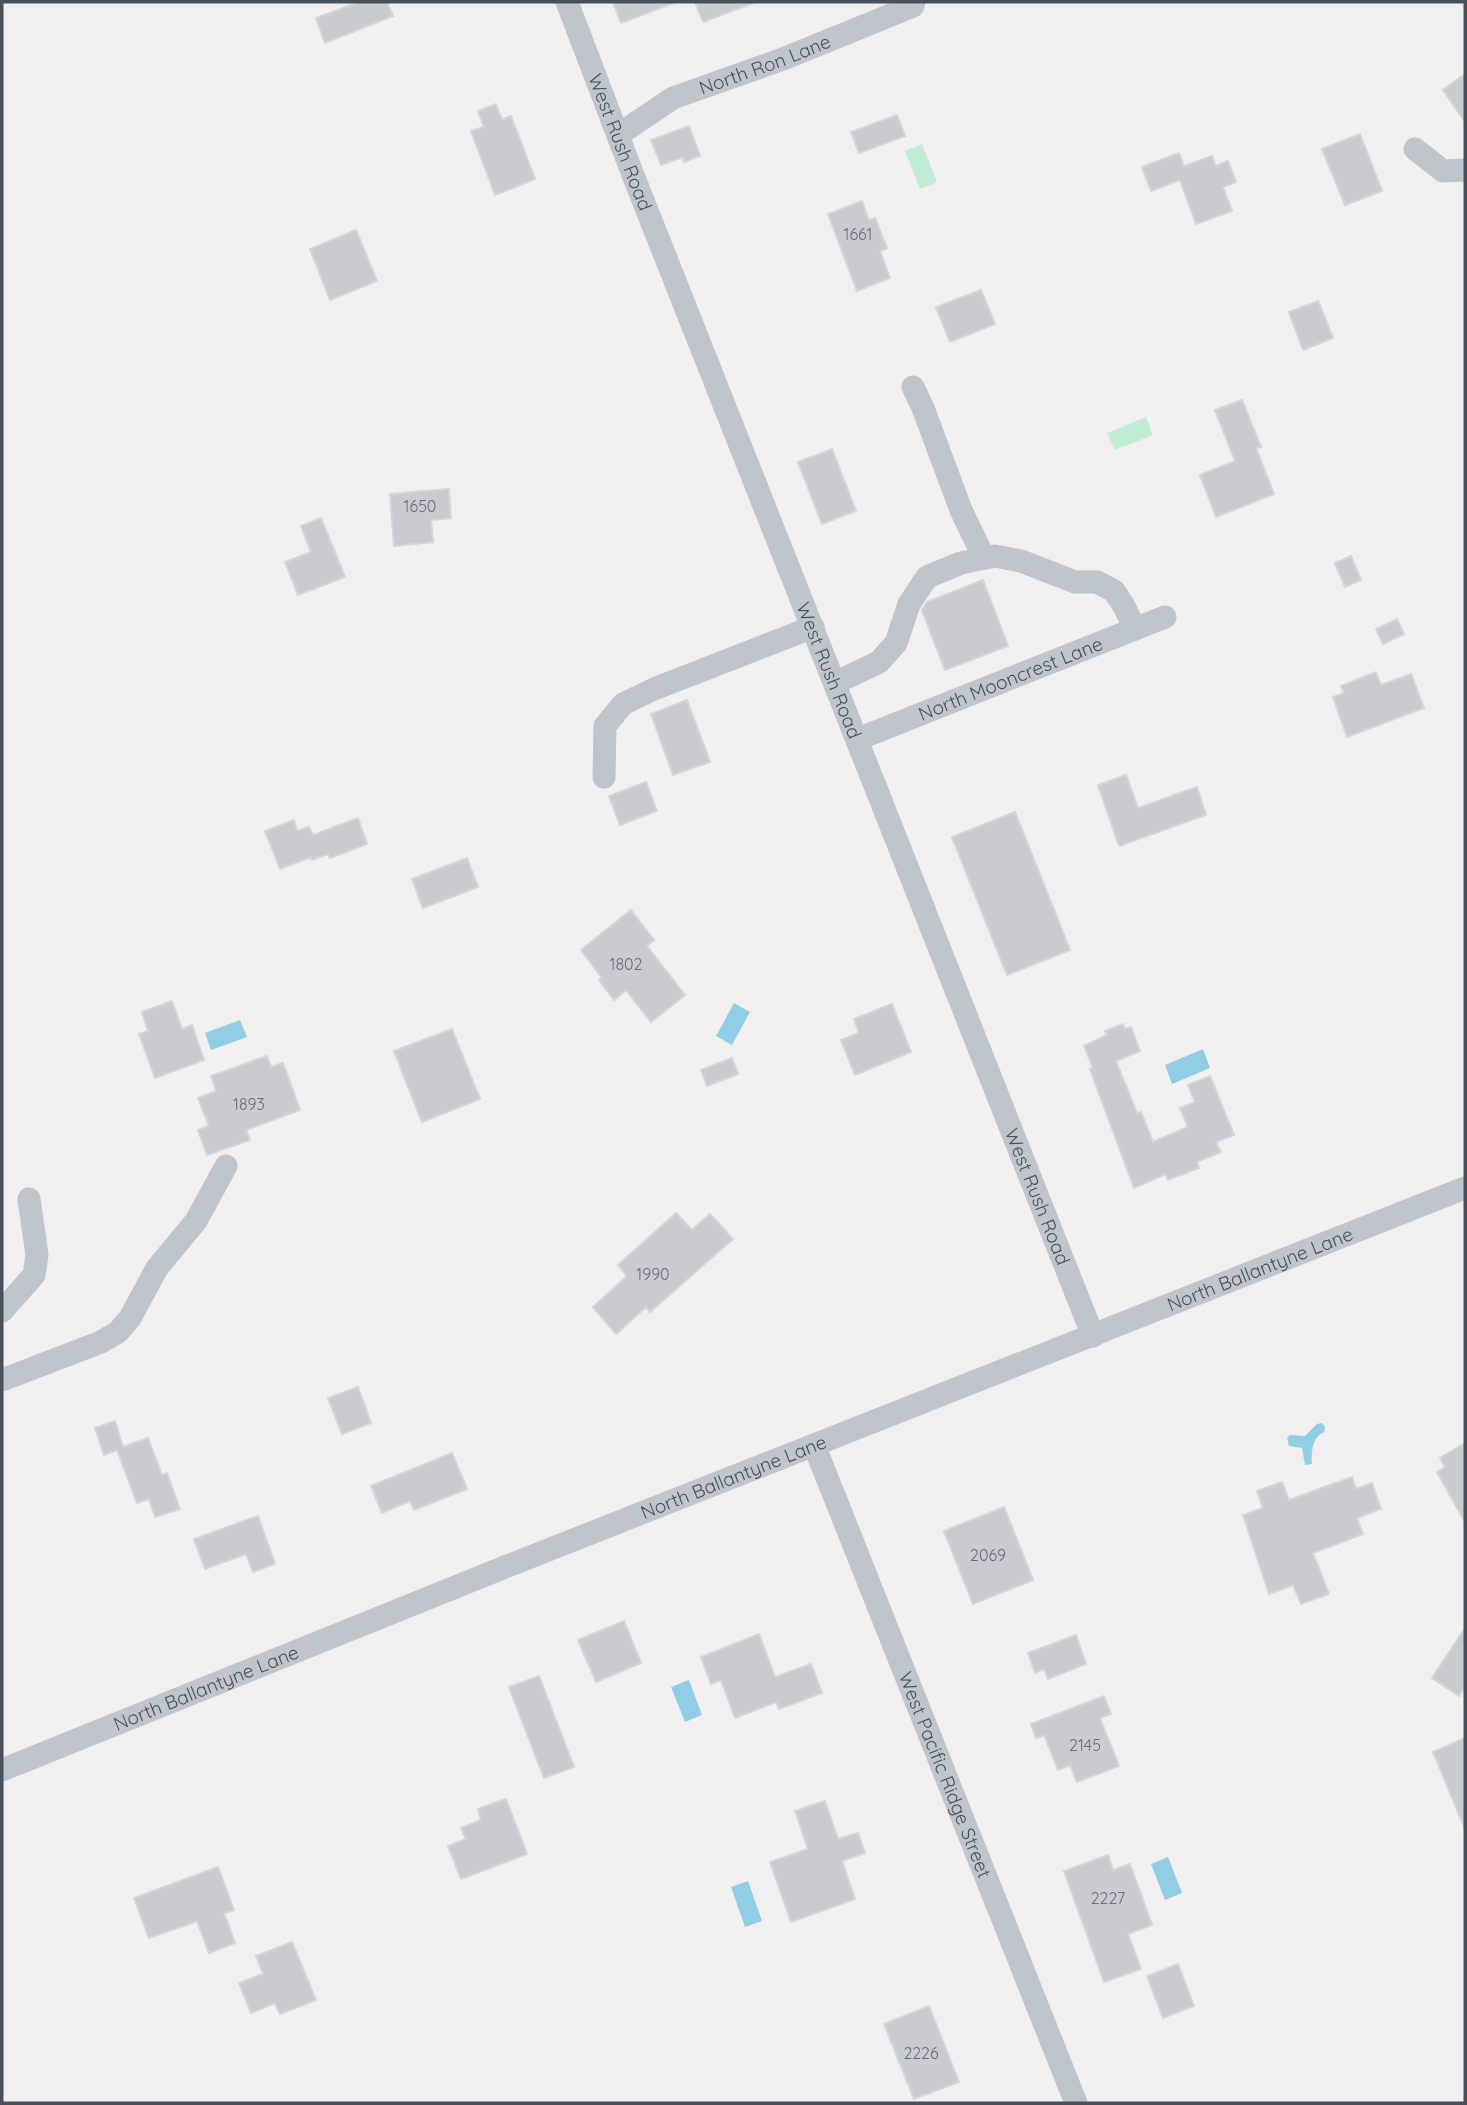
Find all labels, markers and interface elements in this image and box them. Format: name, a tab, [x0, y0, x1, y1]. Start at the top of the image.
street label: North Ron Lane	[696, 29, 834, 100]
street label: West Rush Road	[583, 70, 658, 214]
house number: 1661	[844, 224, 872, 244]
house number: 1650	[404, 496, 436, 516]
street label: West Rush Road	[791, 599, 867, 742]
street label: North Mooncrest Lane	[915, 631, 1106, 726]
house number: 1802	[610, 954, 643, 974]
house number: 1893	[233, 1094, 265, 1114]
street label: West Rush Road	[1000, 1125, 1076, 1268]
street label: North Ballantyne Lane	[1163, 1222, 1356, 1316]
house number: 1990	[636, 1264, 670, 1284]
street label: North Ballantyne Lane	[637, 1429, 830, 1524]
house number: 2069	[970, 1545, 1006, 1565]
street label: North Ballantyne Lane	[110, 1640, 302, 1736]
street label: West Pacific Ridge Street	[894, 1668, 997, 1881]
house number: 2145	[1069, 1735, 1101, 1755]
house number: 2227	[1091, 1888, 1125, 1908]
house number: 2226	[903, 2043, 939, 2063]

